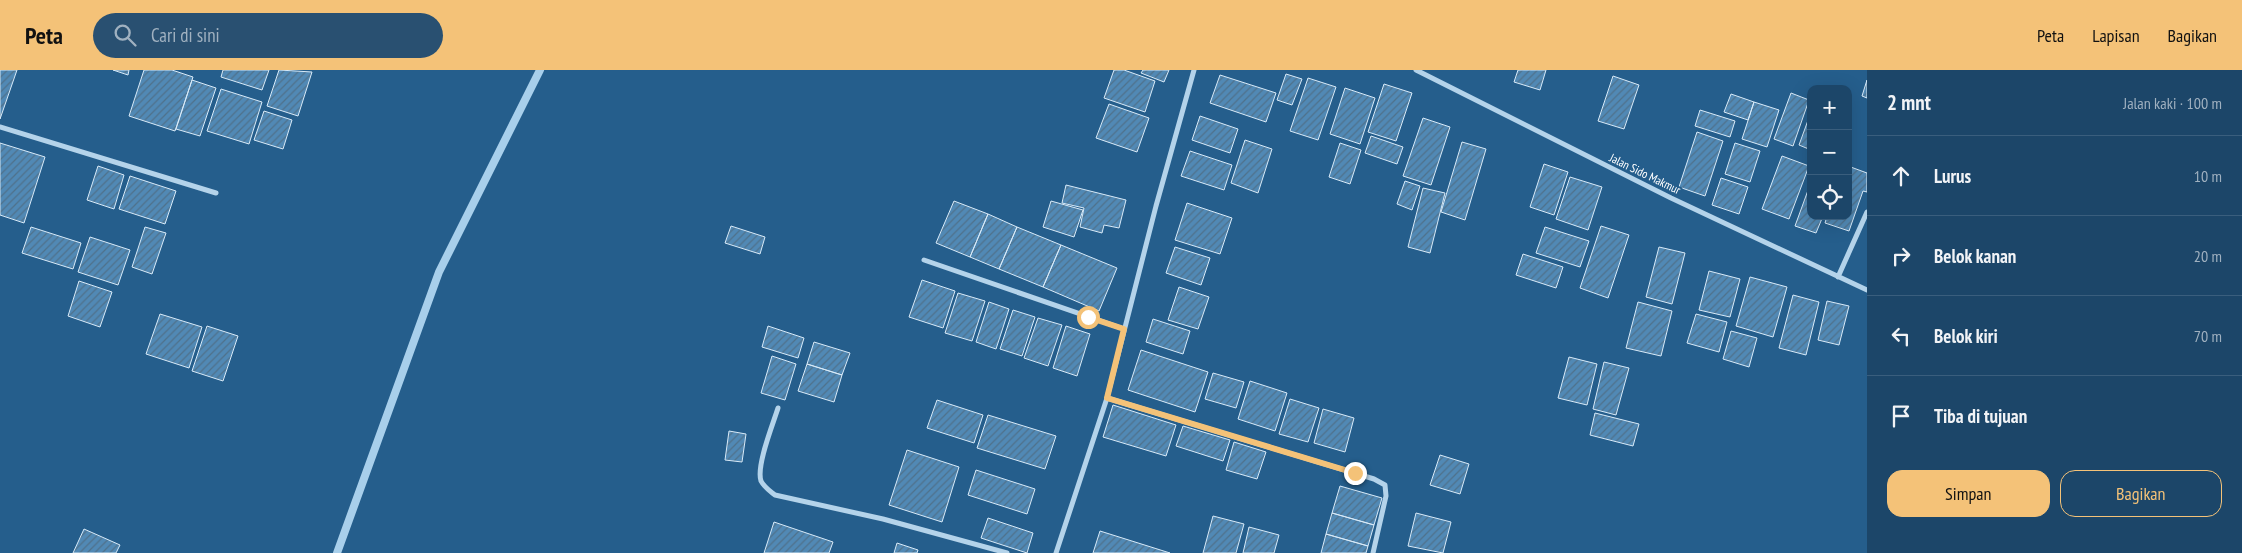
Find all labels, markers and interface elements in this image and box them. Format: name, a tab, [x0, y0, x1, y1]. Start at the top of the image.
search box	[93, 13, 443, 58]
text: Peta	[25, 20, 63, 51]
icon: search	[111, 21, 139, 49]
text: Cari di sini	[151, 23, 220, 47]
text: Peta	[2037, 24, 2064, 47]
text: Lapisan	[2092, 24, 2140, 47]
text: Bagikan	[2168, 24, 2217, 47]
map controls	[1807, 85, 1852, 220]
button: +	[1807, 85, 1852, 130]
text: 2 mnt	[1887, 89, 1931, 116]
text: Jalan kaki · 100 m	[2123, 93, 2222, 113]
button: −	[1807, 130, 1852, 175]
street label: Jalan Sido Makmur	[1606, 149, 1684, 198]
icon: ahead	[1887, 162, 1915, 190]
text: Lurus	[1934, 164, 1971, 188]
text: 10 m	[2194, 166, 2222, 186]
button: locate	[1807, 175, 1852, 220]
icon: right	[1887, 242, 1915, 270]
text: Belok kanan	[1934, 244, 2016, 268]
text: 20 m	[2194, 246, 2222, 266]
route start	[1077, 306, 1100, 329]
icon: left	[1887, 322, 1915, 350]
text: Belok kiri	[1934, 324, 1998, 348]
text: 70 m	[2194, 326, 2222, 346]
icon: arrive	[1887, 402, 1915, 430]
text: Tiba di tujuan	[1934, 404, 2027, 428]
route end	[1344, 462, 1367, 485]
button: Simpan	[1887, 470, 2050, 517]
button: Bagikan	[2060, 470, 2222, 517]

